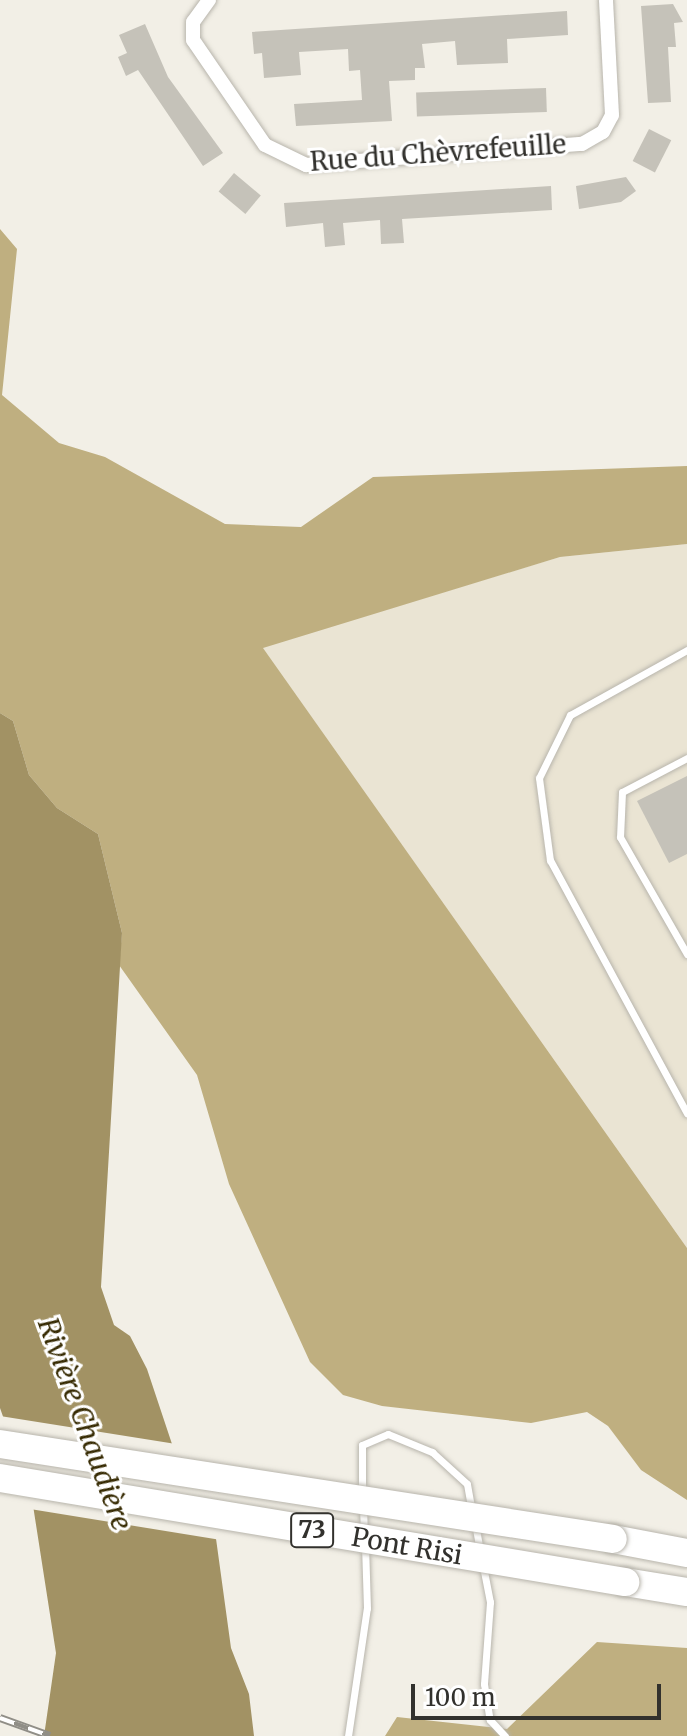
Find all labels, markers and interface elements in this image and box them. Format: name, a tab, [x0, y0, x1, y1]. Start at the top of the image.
street label: Rue du Chèvrefeuille	[309, 128, 567, 178]
water label: Rivière Chaudière	[31, 1313, 139, 1535]
road number: 73	[290, 1510, 334, 1550]
street label: Pont Risi	[349, 1521, 465, 1571]
scale bar	[415, 1668, 665, 1718]
text: 100 m	[425, 1682, 495, 1713]

